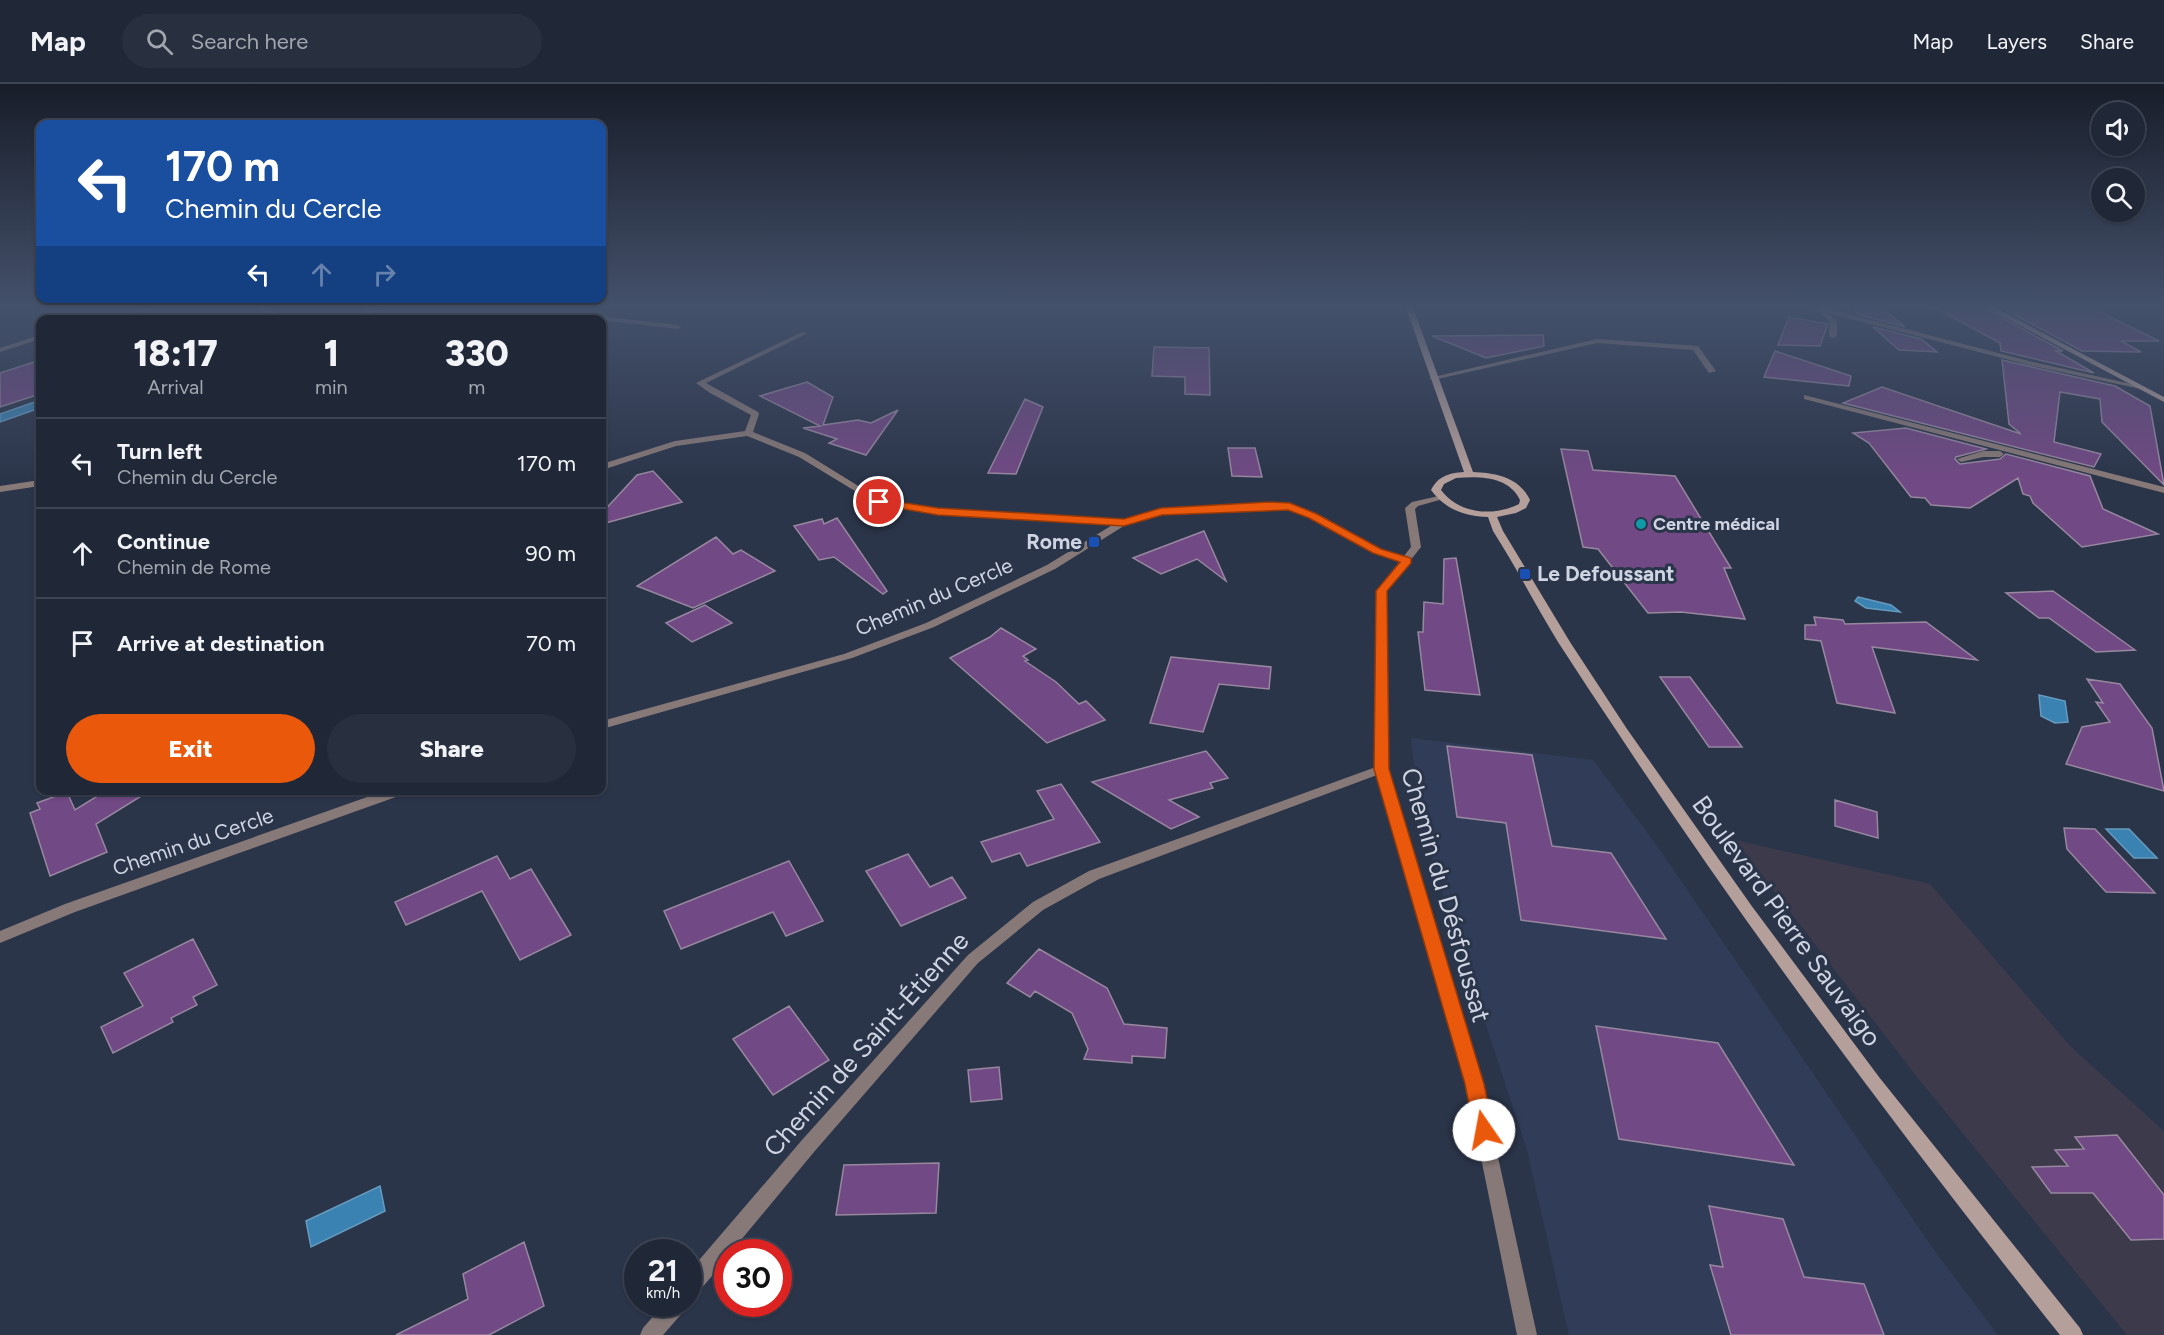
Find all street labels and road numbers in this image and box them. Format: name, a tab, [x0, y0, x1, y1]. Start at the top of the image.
street label: Chemin du Cercle	[851, 552, 1016, 641]
street label: Chemin du Désfoussat	[1394, 764, 1498, 1026]
street label: Boulevard Pierre Sauvaigo	[1685, 789, 1889, 1053]
street label: Chemin du Cercle	[109, 802, 276, 881]
street label: Chemin de Saint-Étienne	[757, 925, 975, 1163]

